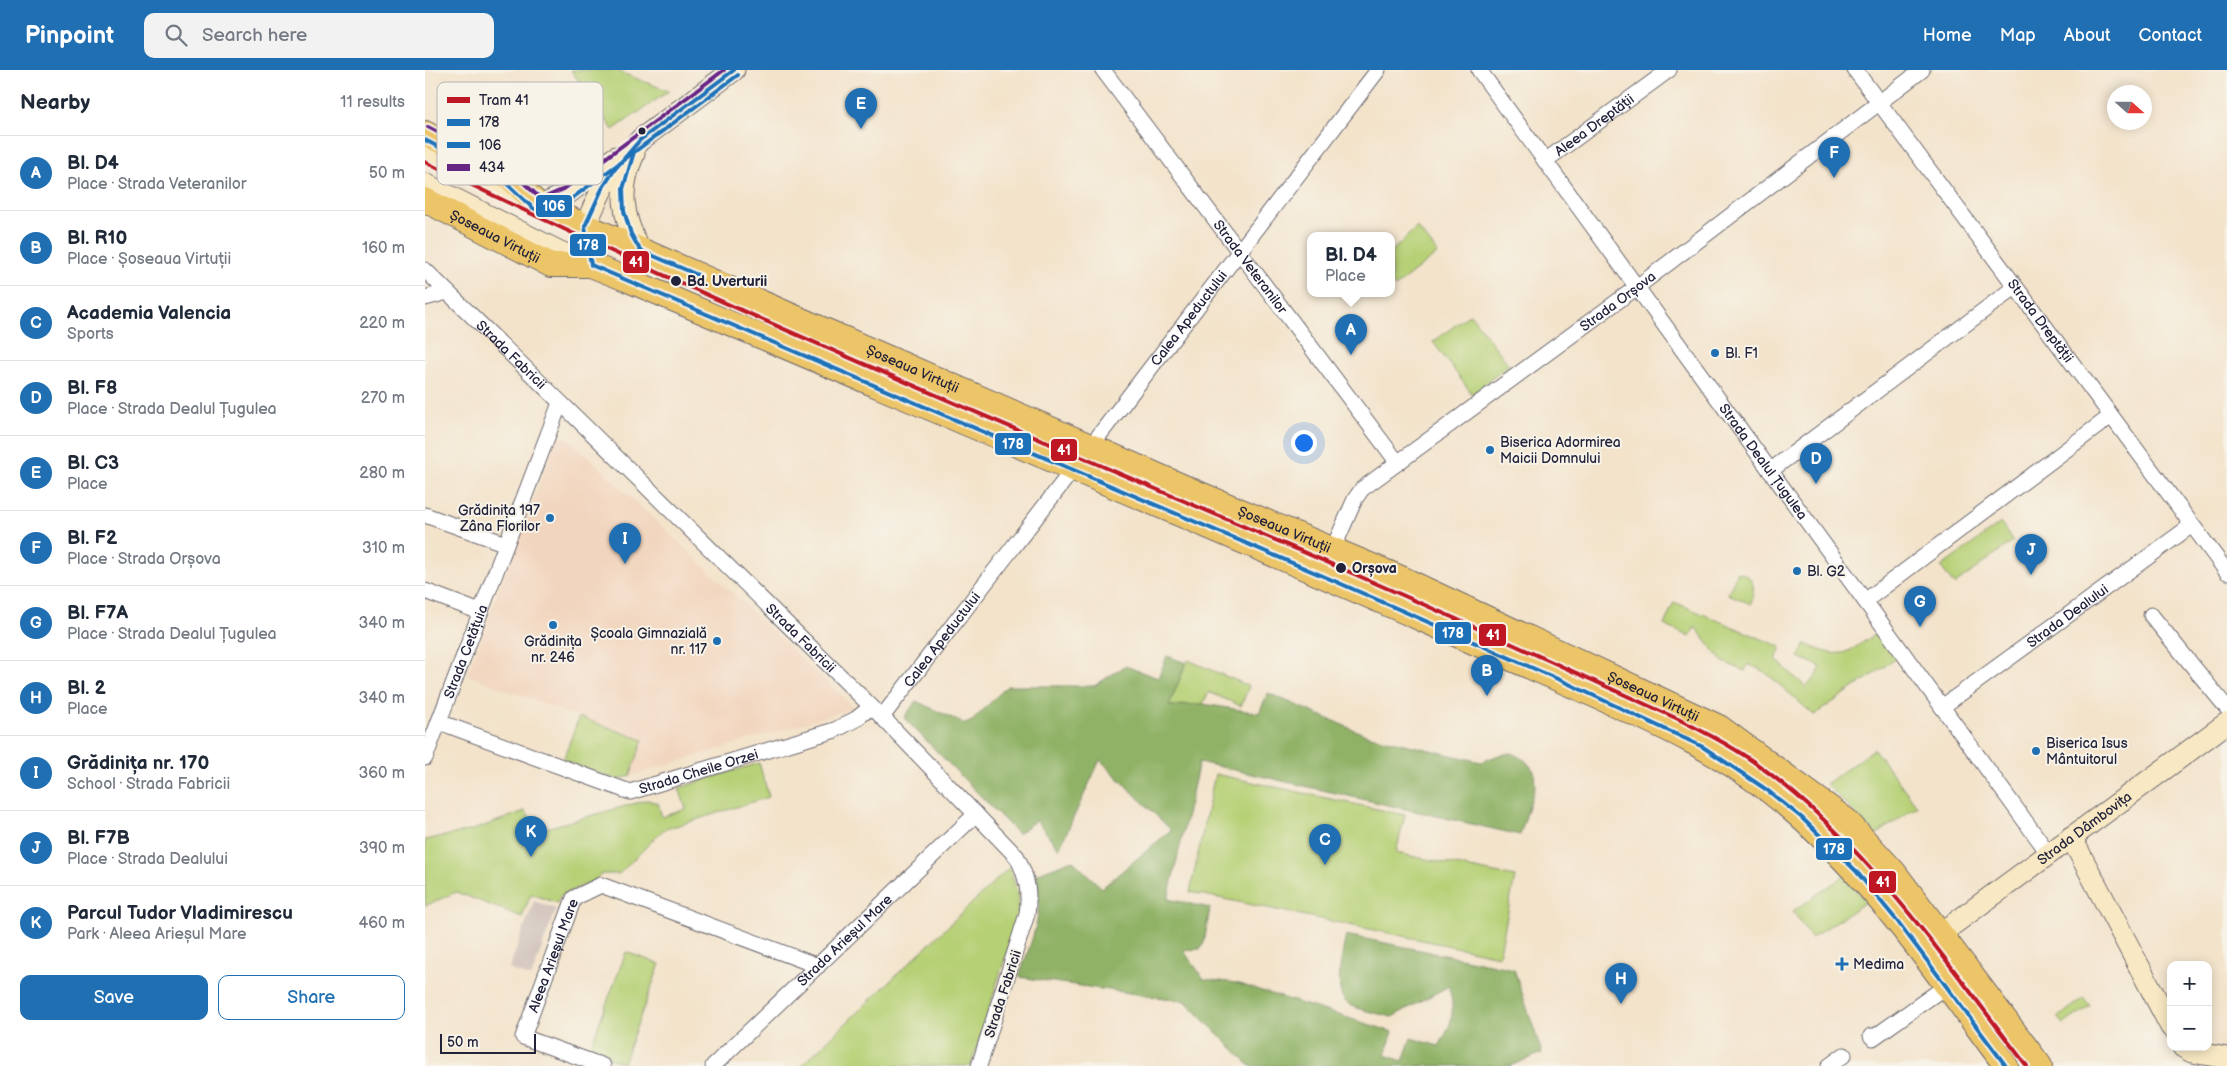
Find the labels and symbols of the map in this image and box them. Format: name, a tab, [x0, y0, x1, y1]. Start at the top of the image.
legend	[437, 82, 603, 185]
north arrow	[2107, 85, 2152, 130]
pin: E	[845, 88, 877, 129]
street label: Aleea Dreptății	[1551, 90, 1637, 160]
text: Tram 41	[479, 92, 529, 109]
text: 178	[479, 114, 499, 131]
unlabelled marker	[637, 126, 647, 136]
text: 106	[479, 137, 502, 154]
pin: F	[1818, 137, 1850, 178]
text: 434	[479, 159, 505, 176]
line badge: 106	[535, 194, 573, 218]
text: 106	[542, 198, 566, 215]
street label: Șoseaua Virtuții	[447, 206, 543, 267]
street label: Strada Veteranilor	[1210, 216, 1292, 318]
line badge: 178	[569, 233, 607, 257]
text: 178	[577, 237, 599, 254]
line badge: 41	[622, 250, 650, 274]
text: 41	[629, 254, 643, 271]
street label: Calea Apeductului	[1147, 267, 1230, 369]
street label: Strada Orșova	[1576, 267, 1659, 335]
place label: Bd. Uverturii	[687, 273, 767, 290]
marker: Bd. Uverturii	[669, 274, 683, 288]
street label: Strada Dreptății	[2004, 276, 2077, 366]
pin: A	[1335, 314, 1367, 355]
street label: Strada Fabricii	[473, 317, 550, 393]
street label: Șoseaua Virtuții	[864, 341, 962, 396]
place label: Bl. F1	[1725, 345, 1758, 362]
marker: Bl. F1	[1709, 347, 1721, 359]
street label: Strada Dealul Țugulea	[1716, 400, 1811, 523]
your location	[1291, 430, 1317, 456]
line badge: 178	[994, 432, 1032, 456]
place label: Biserica Adormirea Maicii Domnului	[1500, 434, 1621, 467]
text: 178	[1002, 436, 1024, 453]
line badge: 41	[1050, 438, 1078, 462]
text: 41	[1057, 442, 1071, 459]
pin: D	[1800, 443, 1832, 484]
marker: Biserica Adormirea Maicii Domnului	[1484, 444, 1496, 456]
place label: Grădinița 197 Zâna Florilor	[458, 502, 541, 535]
street label: Șoseaua Virtuții	[1235, 502, 1334, 556]
marker: Grădinița 197 Zâna Florilor	[544, 512, 556, 524]
pin: I	[609, 523, 641, 564]
pin: J	[2015, 534, 2047, 575]
place label: Orșova	[1352, 560, 1397, 577]
marker: Orșova	[1334, 561, 1348, 575]
place label: Bl. G2	[1807, 563, 1846, 580]
marker: Bl. G2	[1791, 565, 1803, 577]
street label: Strada Dealului	[2023, 580, 2111, 651]
pin: G	[1904, 586, 1936, 627]
street label: Calea Apeductului	[900, 588, 984, 690]
street label: Strada Fabricii	[762, 600, 840, 676]
street label: Strada Cetățuia	[440, 602, 491, 701]
marker: Grădinița nr. 246	[547, 619, 559, 631]
line badge: 178	[1434, 621, 1472, 645]
line badge: 41	[1478, 623, 1507, 647]
place label: Școala Gimnazială nr. 117	[590, 625, 707, 658]
text: 178	[1442, 625, 1464, 642]
text: 41	[1486, 627, 1500, 644]
place label: Grădinița nr. 246	[524, 633, 582, 666]
marker: Școala Gimnazială nr. 117	[711, 635, 723, 647]
pin: B	[1471, 655, 1503, 696]
street label: Șoseaua Virtuții	[1605, 667, 1702, 725]
place label: Biserica Isus Mântuitorul	[2046, 735, 2128, 768]
street label: Strada Cheile Orzei	[637, 745, 760, 797]
marker: Biserica Isus Mântuitorul	[2030, 745, 2042, 757]
street label: Strada Dâmbovița	[2034, 788, 2135, 868]
pin: K	[515, 816, 547, 857]
pin: C	[1309, 824, 1341, 865]
line badge: 178	[1815, 837, 1853, 861]
text: 178	[1823, 841, 1845, 858]
line badge: 41	[1868, 870, 1897, 894]
text: 41	[1876, 874, 1890, 891]
street label: Strada Arieșul Mare	[793, 891, 896, 990]
street label: Aleea Arieșul Mare	[524, 896, 582, 1015]
street label: Strada Fabricii	[981, 948, 1025, 1040]
place label: Medima	[1853, 956, 1904, 973]
marker: Medima	[1835, 957, 1849, 971]
pin: H	[1605, 963, 1637, 1004]
scale bar	[440, 1031, 536, 1054]

